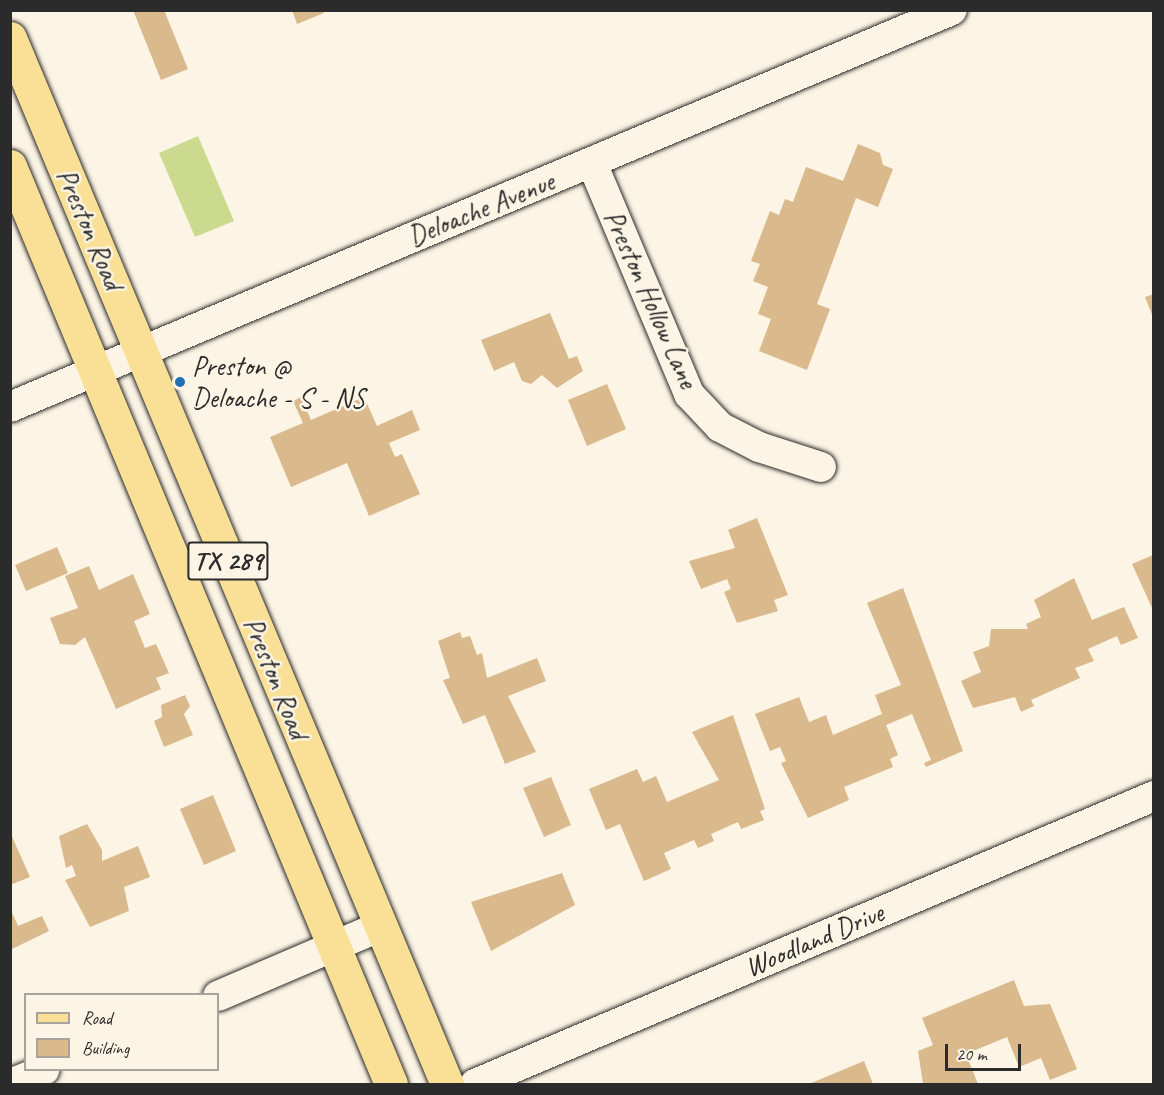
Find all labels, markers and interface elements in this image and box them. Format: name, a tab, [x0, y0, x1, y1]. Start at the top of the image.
street label: Preston Road	[50, 164, 130, 294]
street label: Deloache Avenue	[403, 164, 559, 254]
street label: Preston Hollow Lane	[597, 204, 705, 394]
place label: Preston @ Deloache - S - NS	[192, 349, 365, 415]
marker: Preston @ Deloache - S - NS	[173, 375, 187, 389]
road number: TX 289	[186, 537, 270, 585]
street label: Preston Road	[237, 613, 315, 743]
street label: Woodland Drive	[739, 896, 889, 984]
legend	[24, 993, 219, 1071]
text: Road	[82, 1007, 112, 1029]
scale bar	[948, 1032, 1024, 1070]
text: Building	[82, 1037, 129, 1059]
text: 20 m	[956, 1043, 987, 1065]

